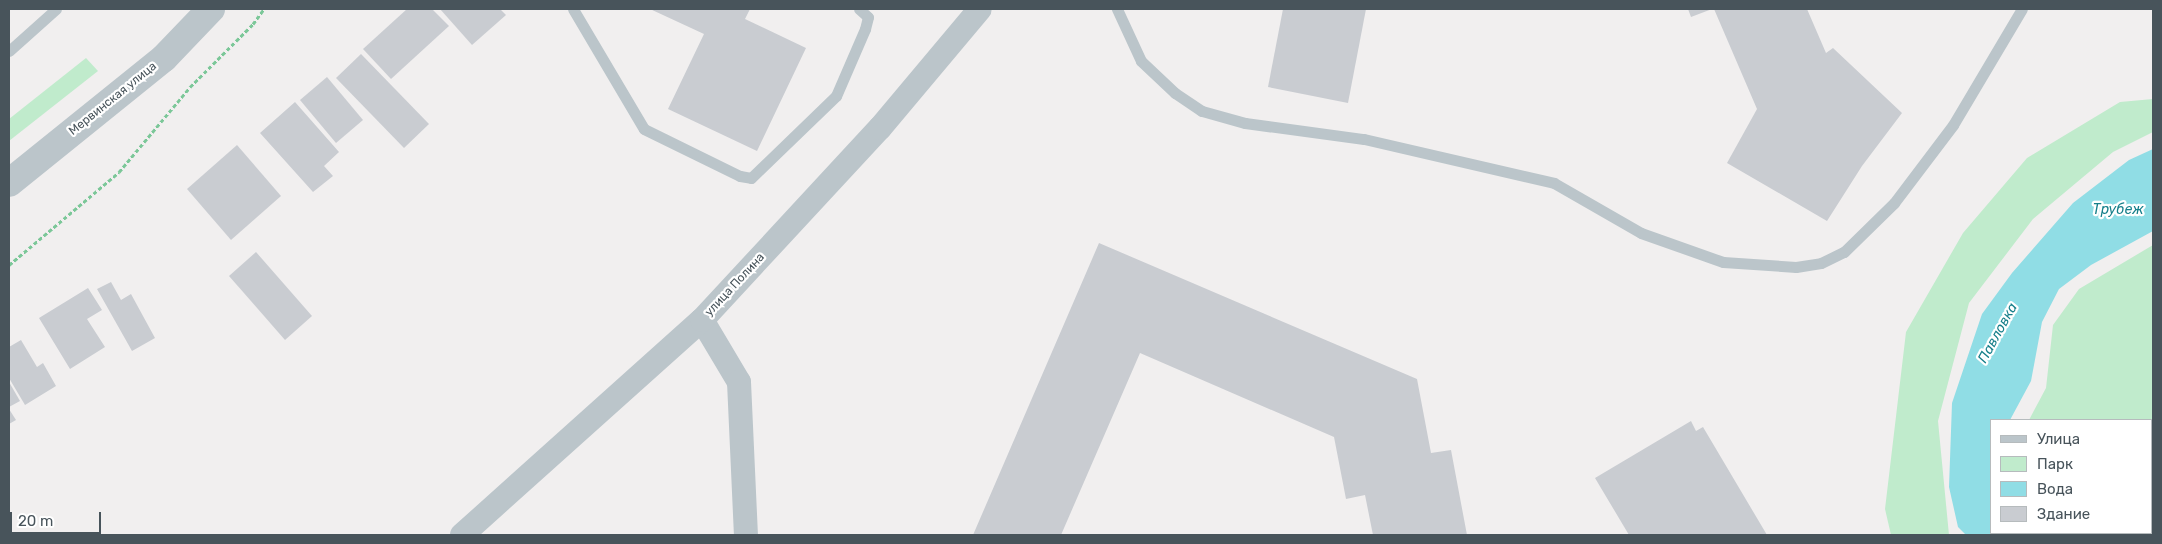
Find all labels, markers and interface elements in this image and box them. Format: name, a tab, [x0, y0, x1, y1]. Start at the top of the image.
street label: Мервинская улица	[66, 59, 160, 139]
water label: Трубеж	[2093, 202, 2143, 218]
street label: улица Полина	[702, 250, 768, 320]
water label: Павловка	[1975, 300, 2021, 366]
legend	[1990, 419, 2152, 534]
text: Улица	[2037, 430, 2080, 448]
text: Парк	[2037, 455, 2073, 473]
text: Вода	[2037, 480, 2073, 498]
scale bar	[12, 502, 104, 534]
text: Здание	[2037, 505, 2090, 523]
text: 20 m	[18, 512, 53, 530]

